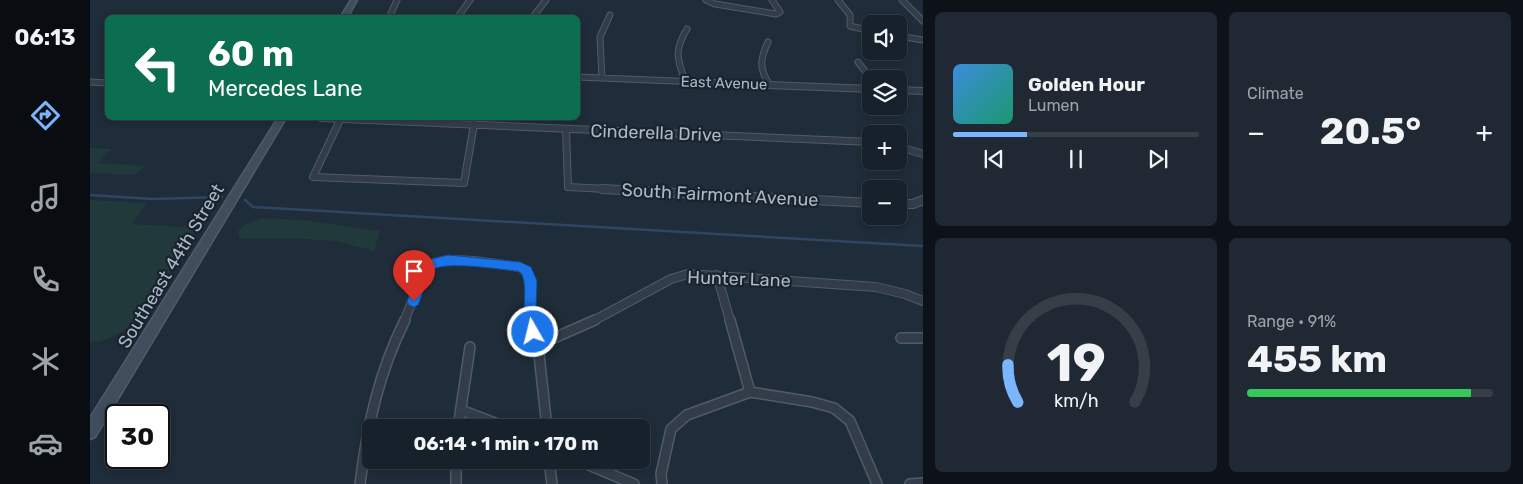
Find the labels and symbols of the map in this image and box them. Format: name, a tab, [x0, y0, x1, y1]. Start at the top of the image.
street label: East Avenue	[680, 72, 768, 94]
street label: Cinderella Drive	[590, 120, 722, 146]
street label: South Fairmont Avenue	[621, 179, 819, 211]
street label: Southeast 44th Street	[113, 180, 229, 352]
pin	[393, 250, 435, 301]
street label: Hunter Lane	[687, 266, 791, 292]
position arrow	[506, 305, 558, 357]
speed limit sign: 30	[105, 404, 170, 469]

